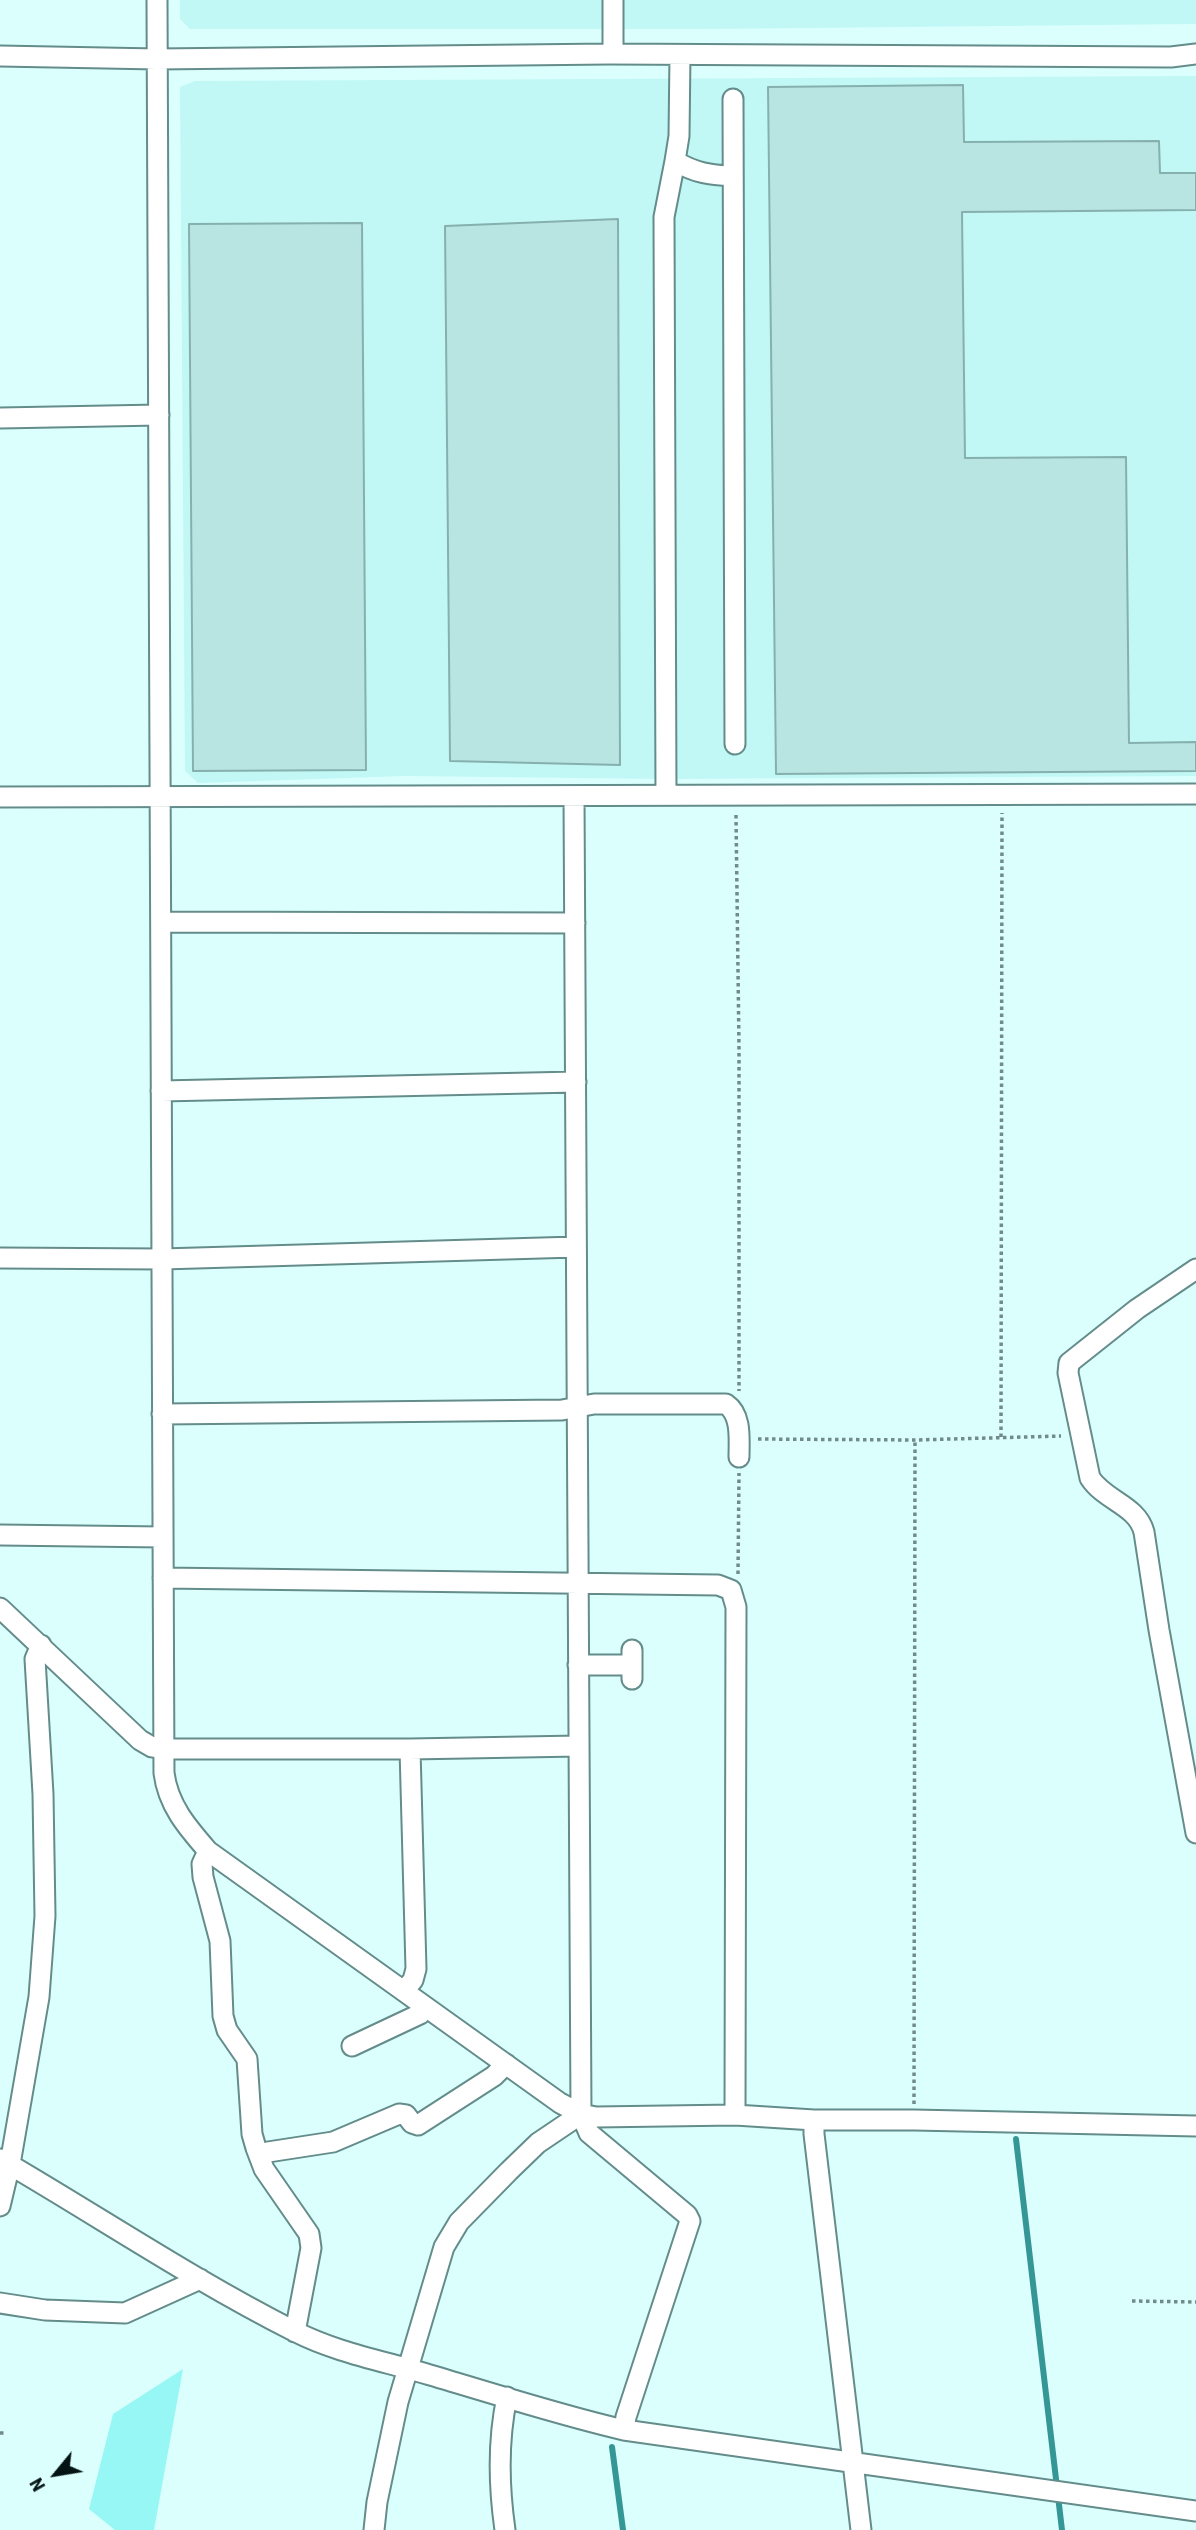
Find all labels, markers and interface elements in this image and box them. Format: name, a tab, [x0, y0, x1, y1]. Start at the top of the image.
north arrow	[21, 2439, 91, 2509]
text: N	[25, 2474, 50, 2496]

